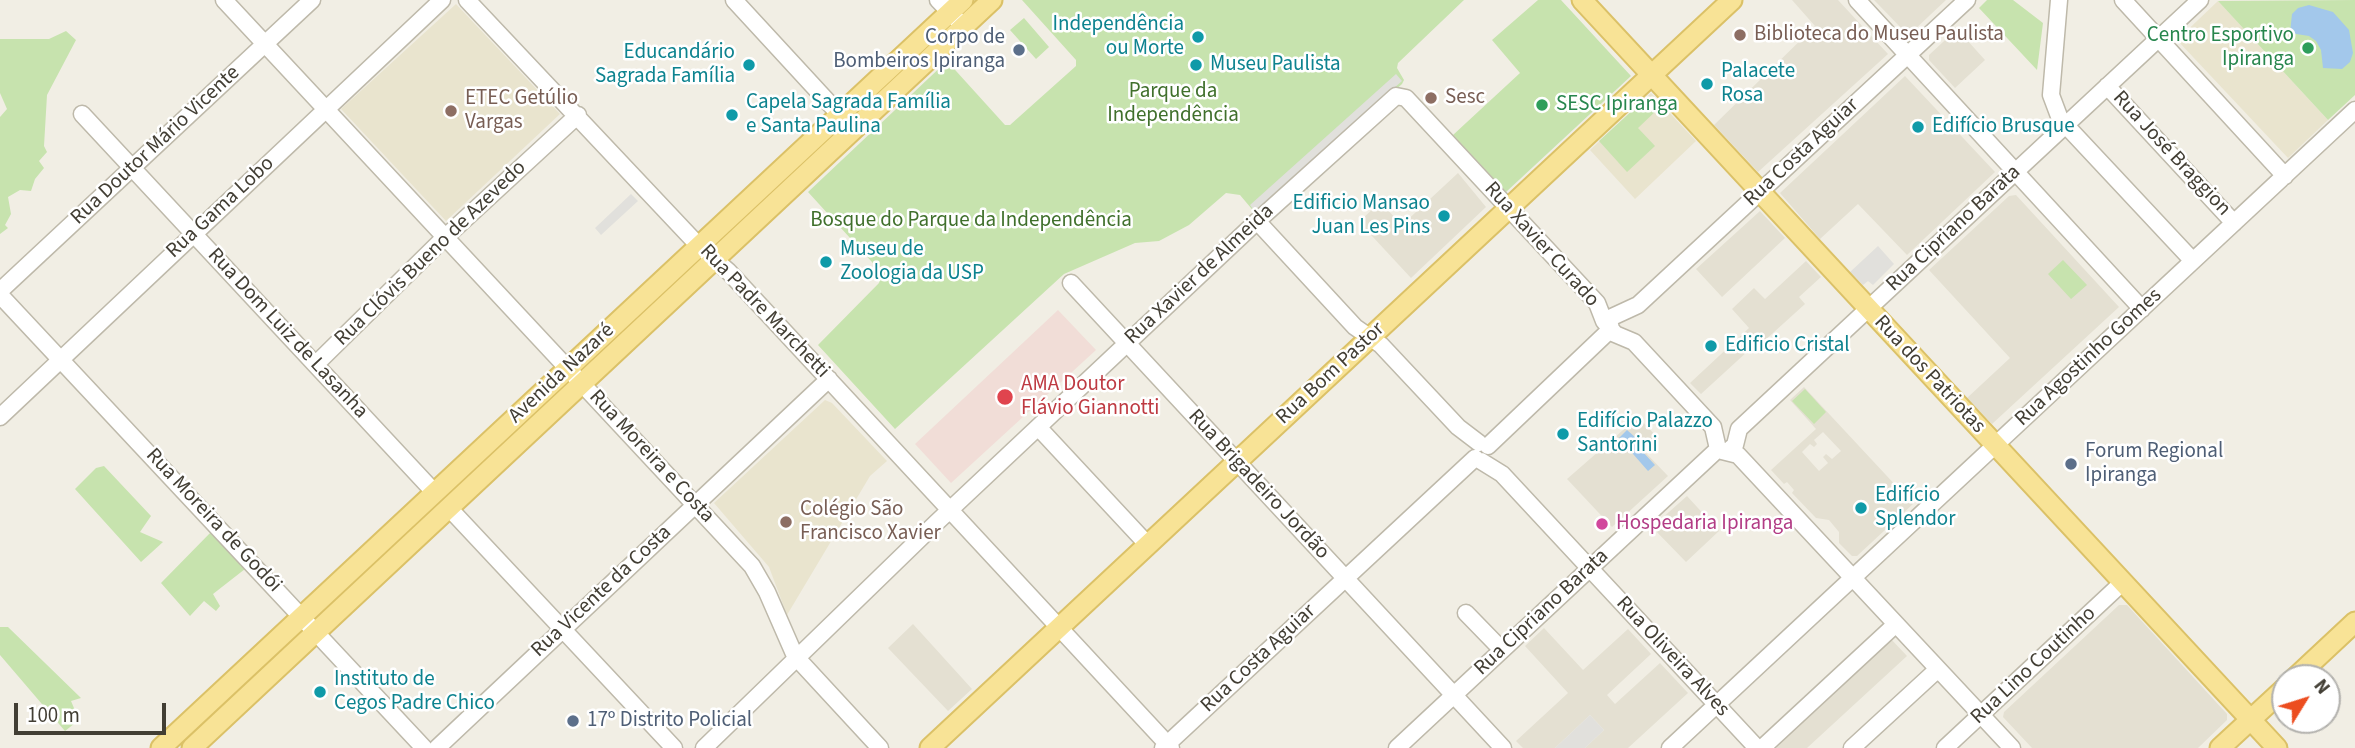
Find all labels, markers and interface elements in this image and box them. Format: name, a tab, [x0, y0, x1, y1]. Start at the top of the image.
place label: Independência ou Morte	[1052, 12, 1184, 62]
place label: Biblioteca do Museu Paulista	[1754, 22, 2004, 48]
place label: Centro Esportivo Ipiranga	[2147, 23, 2294, 73]
place label: Corpo de Bombeiros Ipiranga	[833, 25, 1005, 75]
marker: Biblioteca do Museu Paulista	[1732, 27, 1748, 43]
marker: Independência ou Morte	[1190, 29, 1206, 45]
place label: Educandário Sagrada Família	[595, 40, 735, 90]
marker: Centro Esportivo Ipiranga	[2300, 40, 2316, 56]
marker: Corpo de Bombeiros Ipiranga	[1011, 42, 1027, 58]
place label: Museu Paulista	[1210, 52, 1341, 78]
marker: Educandário Sagrada Família	[741, 57, 757, 73]
marker: Museu Paulista	[1188, 57, 1204, 73]
place label: Palacete Rosa	[1721, 59, 1795, 109]
street label: Rua Doutor Mário Vicente	[66, 61, 246, 231]
marker: Palacete Rosa	[1699, 76, 1715, 92]
park label: Parque da Independência	[1107, 79, 1239, 129]
place label: Sesc	[1445, 85, 1485, 111]
place label: ETEC Getúlio Vargas	[465, 86, 578, 136]
street label: Rua José Braggion	[2107, 86, 2235, 222]
place label: Capela Sagrada Família e Santa Paulina	[746, 90, 951, 140]
marker: Sesc	[1423, 90, 1439, 106]
place label: SESC Ipiranga	[1556, 92, 1678, 118]
street label: Rua Costa Aguiar	[1739, 93, 1865, 213]
marker: SESC Ipiranga	[1534, 97, 1550, 113]
marker: ETEC Getúlio Vargas	[443, 103, 459, 119]
marker: Capela Sagrada Família e Santa Paulina	[724, 107, 740, 123]
place label: Edifício Brusque	[1932, 114, 2075, 140]
marker: Edifício Brusque	[1910, 119, 1926, 135]
street label: Rua Gama Lobo	[162, 152, 280, 264]
street label: Rua Clóvis Bueno de Azevedo	[330, 156, 532, 352]
street label: Rua Cipriano Barata	[1882, 160, 2026, 298]
street label: Rua Xavier Curado	[1478, 177, 1604, 313]
place label: Edificio Mansao Juan Les Pins	[1293, 191, 1430, 241]
street label: Rua Xavier de Almeida	[1120, 199, 1280, 351]
park label: Bosque do Parque da Independência	[810, 208, 1132, 234]
marker: Edificio Mansao Juan Les Pins	[1436, 208, 1452, 224]
place label: Museu de Zoologia da USP	[840, 237, 984, 287]
street label: Rua Padre Marchetti	[694, 240, 834, 384]
street label: Rua Dom Luiz de Lasanha	[201, 244, 373, 424]
marker: Museu de Zoologia da USP	[818, 254, 834, 270]
street label: Rua Agostinho Gomes	[2010, 284, 2168, 432]
street label: Rua dos Patriotas	[1868, 311, 1990, 439]
street label: Rua Bom Pastor	[1272, 317, 1390, 431]
street label: Avenida Nazaré	[504, 319, 620, 429]
place label: Edificio Cristal	[1725, 333, 1850, 359]
marker: Edificio Cristal	[1703, 338, 1719, 354]
place label: AMA Doutor Flávio Giannotti	[1021, 372, 1160, 422]
street label: Rua Moreira e Costa	[583, 385, 719, 529]
marker: AMA Doutor Flávio Giannotti	[995, 387, 1015, 407]
street label: Rua Brigadeiro Jordão	[1182, 405, 1334, 565]
place label: Edifício Palazzo Santorini	[1577, 409, 1713, 459]
marker: Edifício Palazzo Santorini	[1555, 426, 1571, 442]
place label: Forum Regional Ipiranga	[2085, 439, 2223, 489]
street label: Rua Moreira de Godói	[140, 444, 286, 598]
marker: Forum Regional Ipiranga	[2063, 456, 2079, 472]
place label: Edifício Splendor	[1875, 483, 1955, 533]
place label: Colégio São Francisco Xavier	[800, 497, 941, 547]
marker: Edifício Splendor	[1853, 500, 1869, 516]
place label: Hospedaria Ipiranga	[1616, 511, 1793, 537]
marker: Colégio São Francisco Xavier	[778, 514, 794, 530]
marker: Hospedaria Ipiranga	[1594, 516, 1610, 532]
street label: Rua Vicente da Costa	[527, 521, 677, 663]
street label: Rua Cipriano Barata	[1470, 544, 1614, 682]
street label: Rua Oliveira Alves	[1610, 592, 1734, 722]
street label: Rua Costa Aguiar	[1196, 599, 1322, 719]
street label: Rua Lino Coutinho	[1966, 602, 2102, 730]
north arrow	[2271, 664, 2341, 734]
place label: Instituto de Cegos Padre Chico	[334, 667, 495, 717]
text: N	[2307, 674, 2336, 700]
marker: Instituto de Cegos Padre Chico	[312, 684, 328, 700]
scale bar	[18, 688, 170, 732]
text: 100 m	[27, 700, 80, 730]
place label: 17º Distrito Policial	[587, 708, 752, 734]
marker: 17º Distrito Policial	[565, 713, 581, 729]

